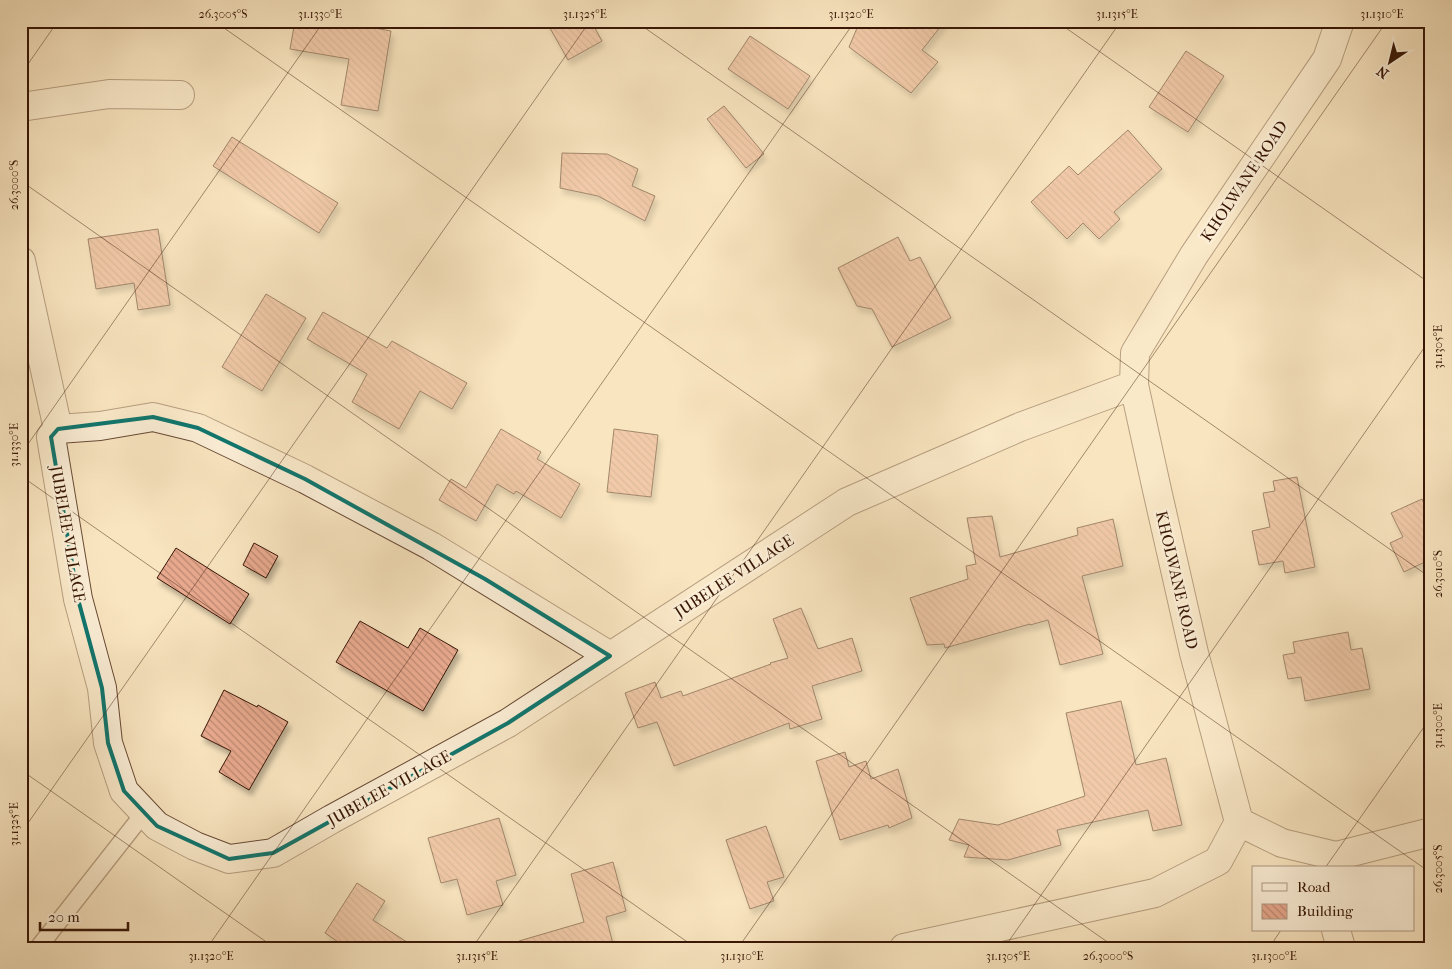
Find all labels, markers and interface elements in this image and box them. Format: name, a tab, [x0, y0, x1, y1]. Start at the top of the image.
text: 26.3005°S	[199, 7, 247, 21]
text: 31.1330°E	[298, 7, 342, 21]
text: 31.1325°E	[563, 7, 607, 21]
text: 31.1320°E	[828, 7, 874, 21]
text: 31.1315°E	[1096, 7, 1138, 21]
text: 31.1310°E	[1360, 7, 1404, 21]
north arrow	[1364, 38, 1414, 88]
text: N	[1373, 62, 1392, 82]
street label: KHOLWANE ROAD	[1197, 117, 1291, 245]
text: 26.3000°S	[7, 160, 21, 210]
text: 31.1305°E	[1431, 325, 1445, 369]
text: 31.1330°E	[7, 423, 21, 467]
street label: JUBELEE VILLAGE	[46, 462, 89, 604]
street label: KHOLWANE ROAD	[1152, 509, 1202, 651]
street label: JUBELEE VILLAGE	[669, 530, 797, 623]
text: 26.3010°S	[1431, 550, 1445, 598]
text: 31.1300°E	[1431, 703, 1445, 749]
street label: JUBELEE VILLAGE	[322, 746, 454, 831]
text: 31.1325°E	[7, 802, 21, 846]
text: 26.3005°S	[1431, 845, 1445, 893]
legend	[1252, 866, 1414, 932]
text: Road	[1297, 878, 1331, 896]
scale bar	[40, 899, 128, 931]
text: Building	[1297, 902, 1354, 920]
text: 20 m	[48, 908, 80, 926]
text: 31.1320°E	[188, 949, 234, 963]
text: 31.1315°E	[456, 949, 498, 963]
text: 31.1310°E	[720, 949, 764, 963]
text: 31.1305°E	[986, 949, 1030, 963]
text: 26.3000°S	[1083, 949, 1133, 963]
text: 31.1300°E	[1251, 949, 1297, 963]

